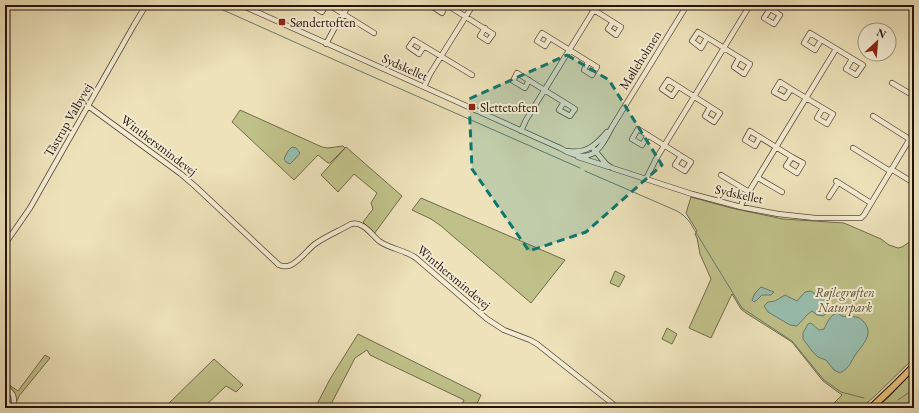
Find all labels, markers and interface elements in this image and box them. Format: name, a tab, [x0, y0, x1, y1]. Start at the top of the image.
place label: Søndertoften	[290, 14, 356, 31]
marker: Søndertoften	[277, 17, 287, 27]
north arrow	[857, 22, 897, 62]
text: N	[874, 25, 889, 41]
street label: Mølleholmen	[615, 27, 665, 93]
street label: Sydskellet	[379, 49, 431, 85]
street label: Tåstrup Valbyvej	[40, 80, 96, 160]
place label: Slettetoften	[480, 99, 538, 116]
marker: Slettetoften	[467, 102, 477, 112]
street label: Winthersmindevej	[117, 111, 201, 179]
street label: Sydskellet	[713, 181, 765, 207]
street label: Winthersmindevej	[414, 241, 494, 313]
park label: Røjlegrøften Naturpark	[815, 284, 875, 316]

